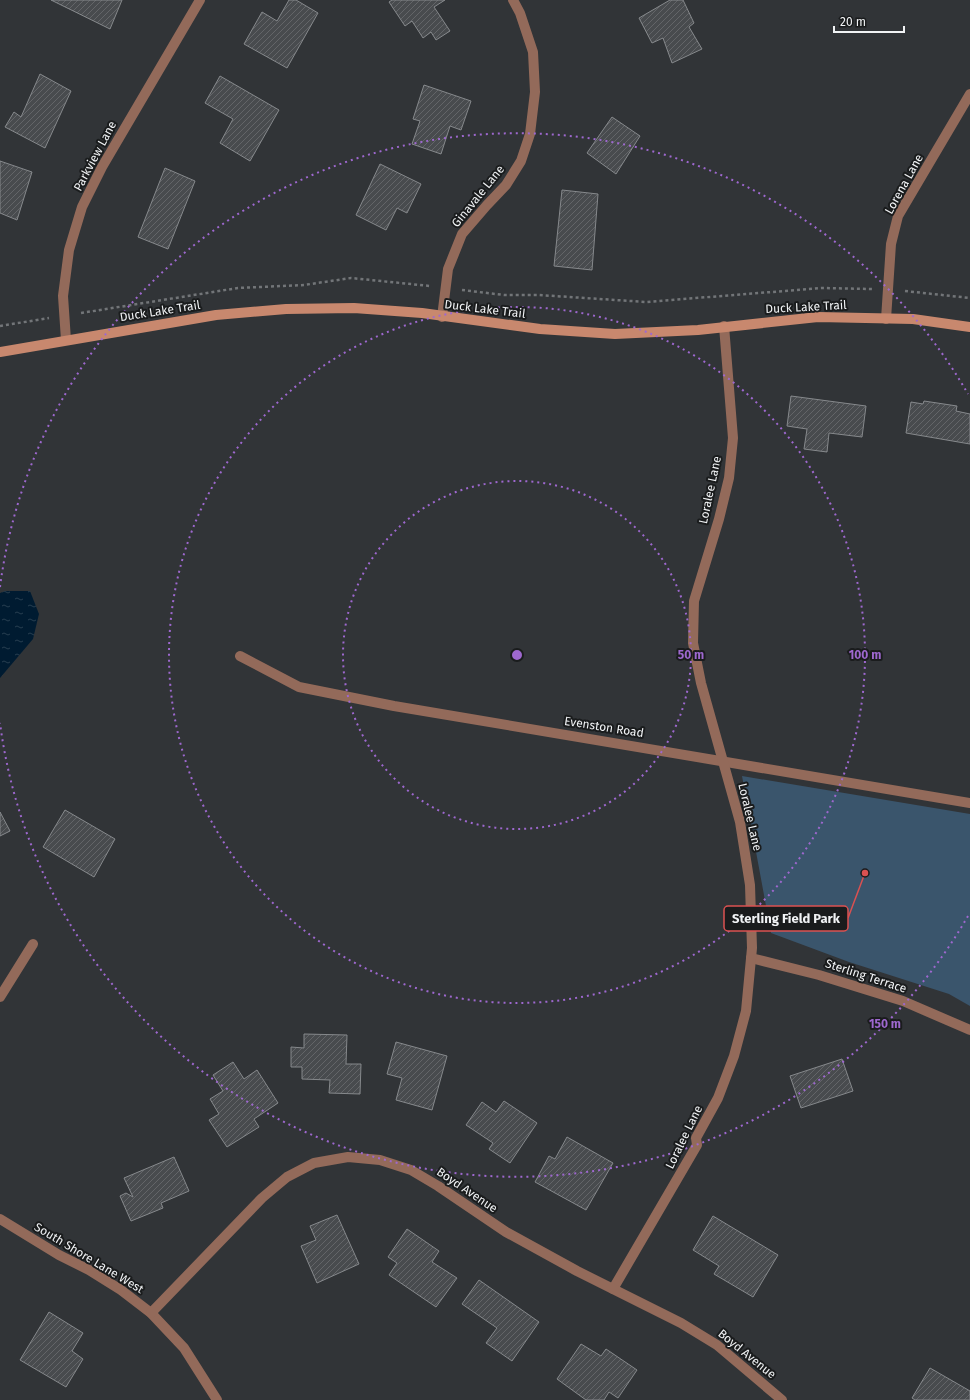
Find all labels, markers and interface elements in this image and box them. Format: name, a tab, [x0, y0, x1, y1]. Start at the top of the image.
scale bar	[834, 8, 904, 34]
text: 20 m	[840, 15, 866, 29]
street label: Parkview Lane	[71, 119, 119, 193]
street label: Lorena Lane	[882, 152, 926, 216]
street label: Ginavale Lane	[449, 162, 507, 230]
street label: Duck Lake Trail	[444, 297, 527, 321]
street label: Duck Lake Trail	[119, 298, 202, 324]
street label: Duck Lake Trail	[765, 298, 847, 316]
street label: Loralee Lane	[696, 455, 724, 525]
centre of rings	[510, 648, 524, 662]
text: 50 m	[678, 648, 704, 662]
text: 100 m	[849, 648, 881, 662]
street label: Evenston Road	[563, 714, 645, 740]
street label: Loralee Lane	[735, 782, 765, 852]
callout: Sterling Field Park	[724, 906, 848, 931]
text: Sterling Field Park	[732, 911, 841, 926]
street label: Sterling Terrace	[824, 956, 908, 996]
text: 150 m	[869, 1017, 901, 1031]
street label: Loralee Lane	[663, 1103, 705, 1171]
street label: Boyd Avenue	[434, 1165, 500, 1215]
street label: South Shore Lane West	[32, 1220, 147, 1297]
street label: Boyd Avenue	[715, 1326, 779, 1382]

